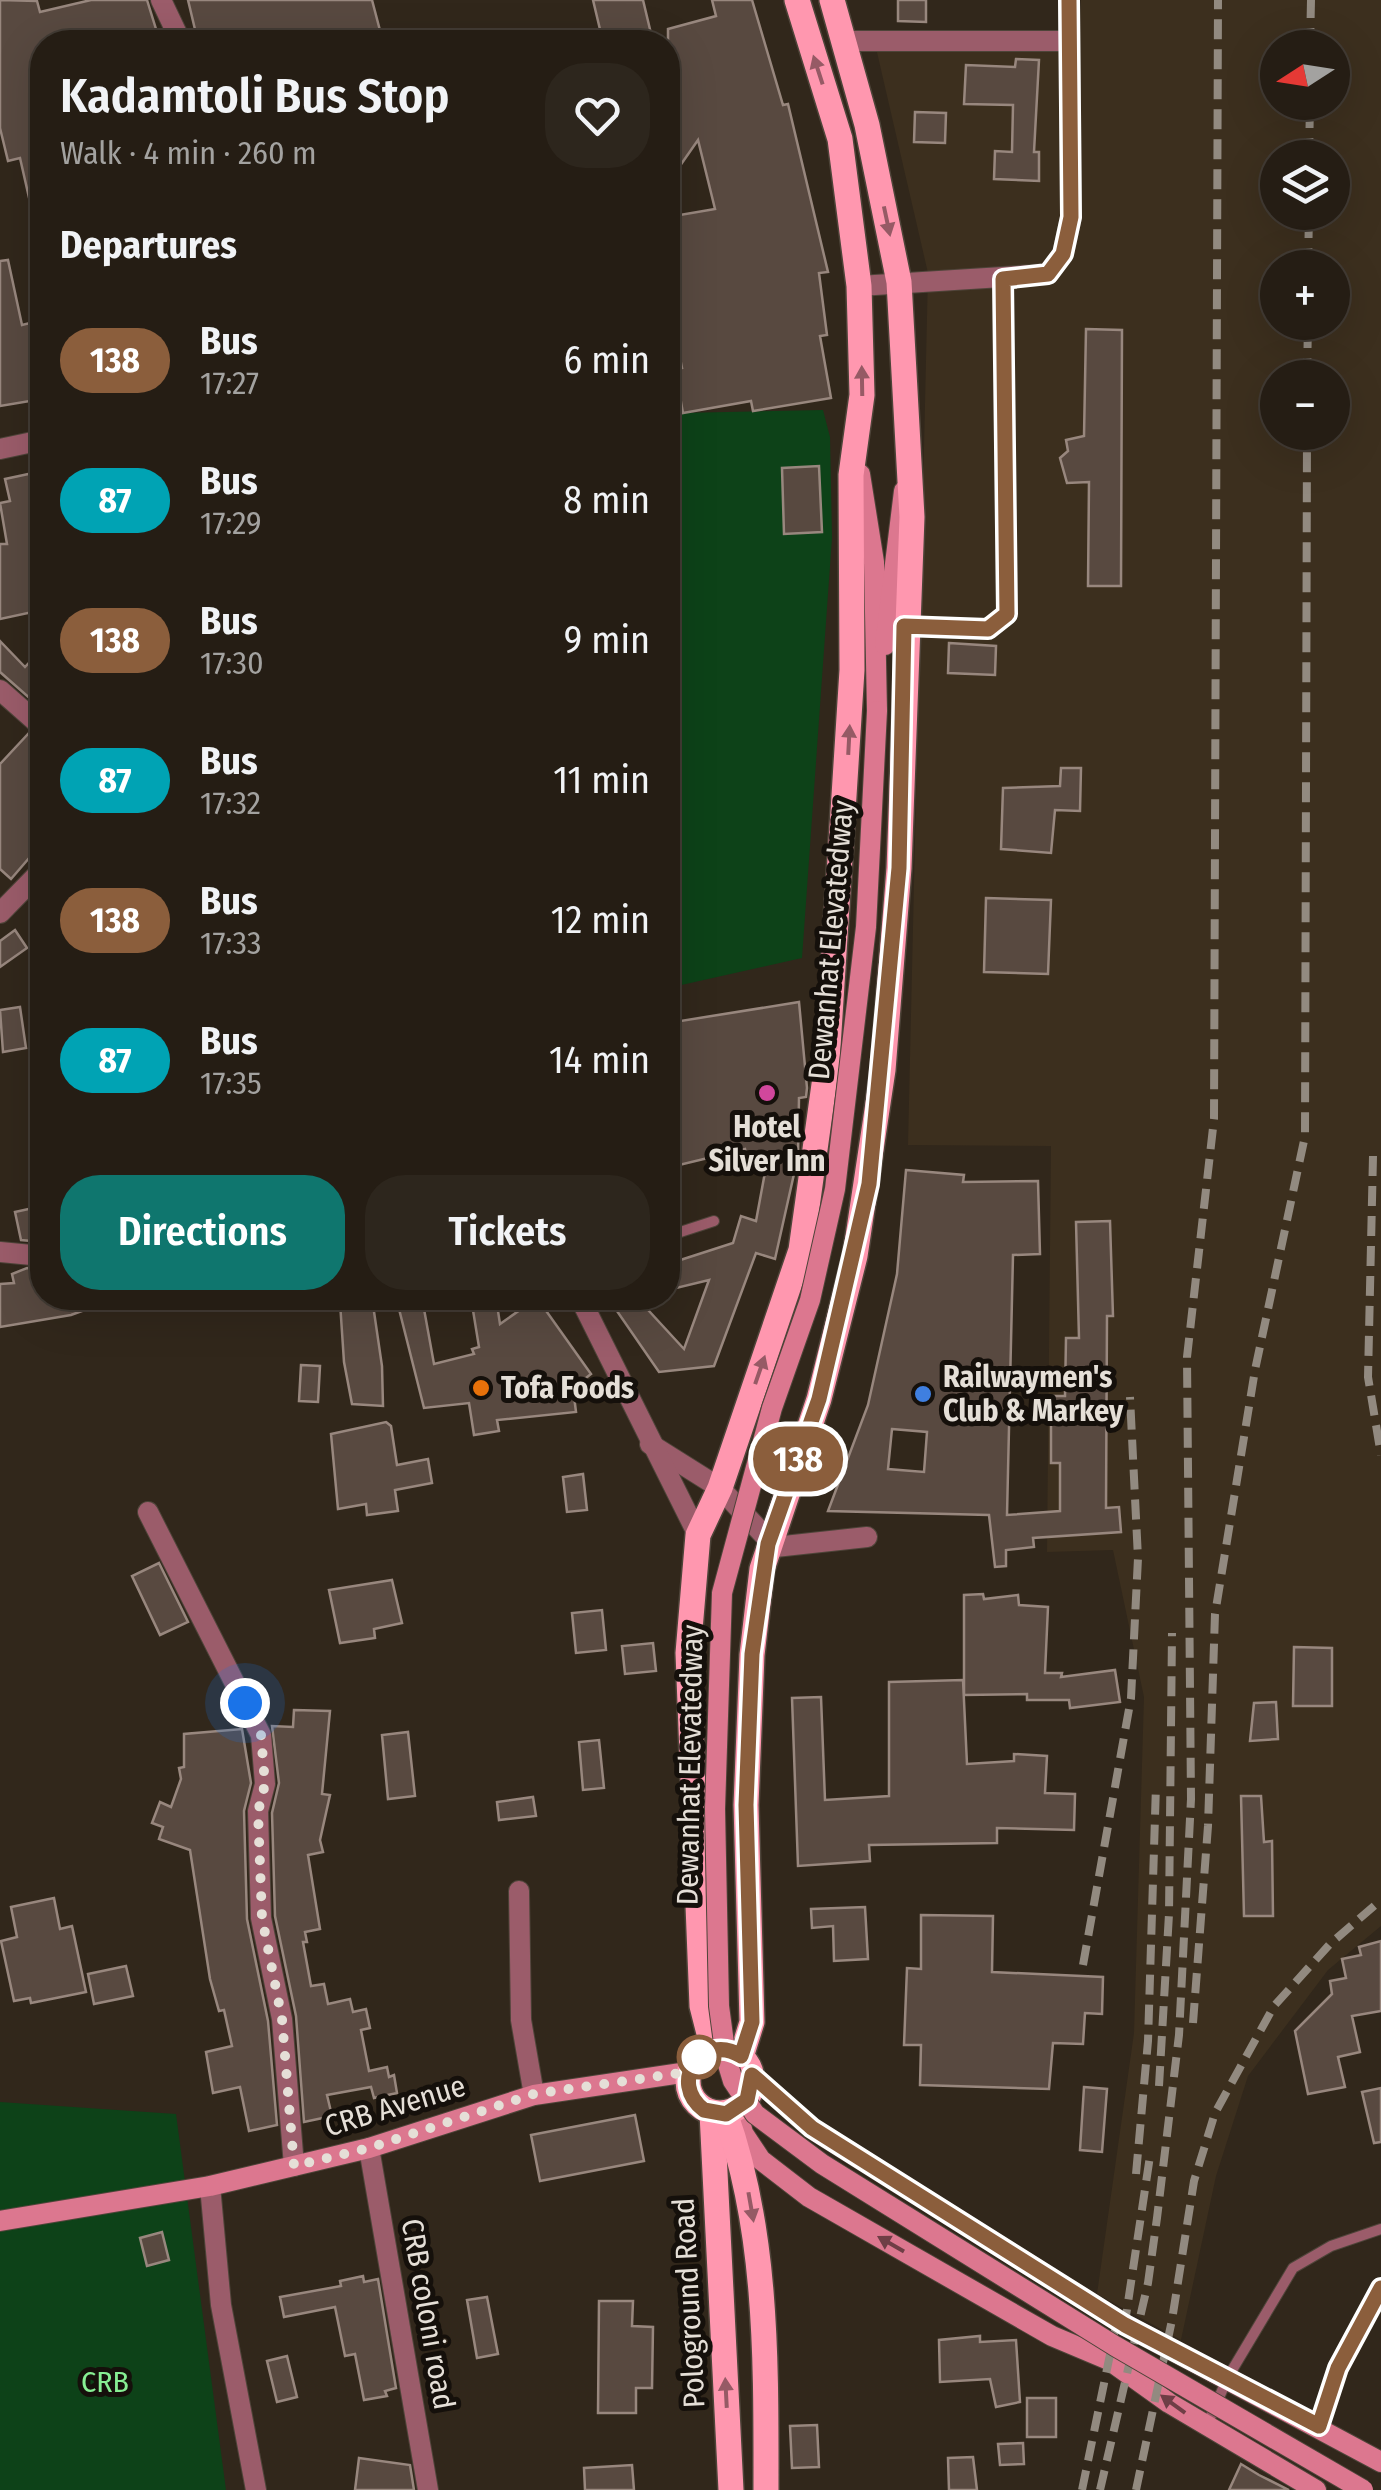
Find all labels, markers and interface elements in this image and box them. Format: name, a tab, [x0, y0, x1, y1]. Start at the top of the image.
north arrow	[1260, 30, 1350, 120]
map controls	[1260, 30, 1350, 450]
one-way arrow	[810, 54, 825, 84]
button: heart	[545, 63, 650, 168]
text: Kadamtoli Bus Stop	[60, 67, 449, 125]
text: Walk · 4 min · 260 m	[60, 134, 317, 172]
button: layers	[1260, 140, 1350, 230]
one-way arrow	[879, 205, 895, 236]
text: Departures	[60, 222, 237, 268]
button: +	[1260, 250, 1350, 340]
text: Bus	[200, 318, 258, 364]
text: 6 min	[563, 337, 650, 383]
text: 138	[90, 339, 140, 381]
button: −	[1260, 360, 1350, 450]
text: 17:27	[200, 364, 259, 402]
one-way arrow	[854, 364, 870, 396]
text: Bus	[200, 458, 258, 504]
text: 8 min	[563, 477, 650, 523]
text: 87	[99, 479, 131, 521]
text: 17:29	[200, 504, 262, 542]
text: Bus	[200, 598, 258, 644]
text: 9 min	[564, 617, 650, 663]
text: 138	[90, 619, 140, 661]
text: 17:30	[200, 644, 264, 682]
one-way arrow	[841, 723, 857, 755]
text: Bus	[200, 738, 258, 784]
text: 11 min	[553, 757, 650, 803]
text: 87	[99, 759, 131, 801]
text: 17:32	[200, 784, 261, 822]
street label: Dewanhat Elevatedway	[801, 798, 861, 1081]
text: Bus	[200, 878, 258, 924]
text: 12 min	[551, 897, 650, 943]
text: 138	[90, 899, 140, 941]
text: 17:33	[200, 924, 261, 962]
text: Bus	[200, 1018, 258, 1064]
text: 14 min	[549, 1037, 650, 1083]
text: 87	[99, 1039, 131, 1081]
text: 17:35	[200, 1064, 262, 1102]
marker: Hotel Silver Inn	[756, 1082, 778, 1104]
place label: Hotel Silver Inn	[708, 1109, 826, 1179]
button: Directions	[60, 1175, 345, 1290]
button: Tickets	[365, 1175, 650, 1290]
one-way arrow	[753, 1355, 768, 1385]
place label: Railwaymen's Club & Markey	[943, 1359, 1124, 1429]
place label: Tofa Foods	[501, 1370, 634, 1406]
marker: Tofa Foods	[470, 1377, 492, 1399]
marker: Railwaymen's Club & Markey	[912, 1383, 934, 1405]
line badge: 138	[740, 1426, 856, 1492]
text: 138	[773, 1438, 823, 1480]
street label: Dewanhat Elevatedway	[670, 1624, 710, 1906]
your location	[220, 1678, 270, 1728]
unlabelled marker	[678, 2036, 720, 2078]
street label: CRB Avenue	[320, 2068, 470, 2144]
one-way arrow	[743, 2192, 759, 2223]
street label: Pologround Road	[666, 2197, 712, 2409]
street label: CRB coloni road	[394, 2216, 462, 2412]
one-way arrow	[877, 2236, 905, 2253]
park label: CRB	[81, 2364, 129, 2400]
one-way arrow	[718, 2376, 734, 2408]
one-way arrow	[1160, 2394, 1186, 2414]

